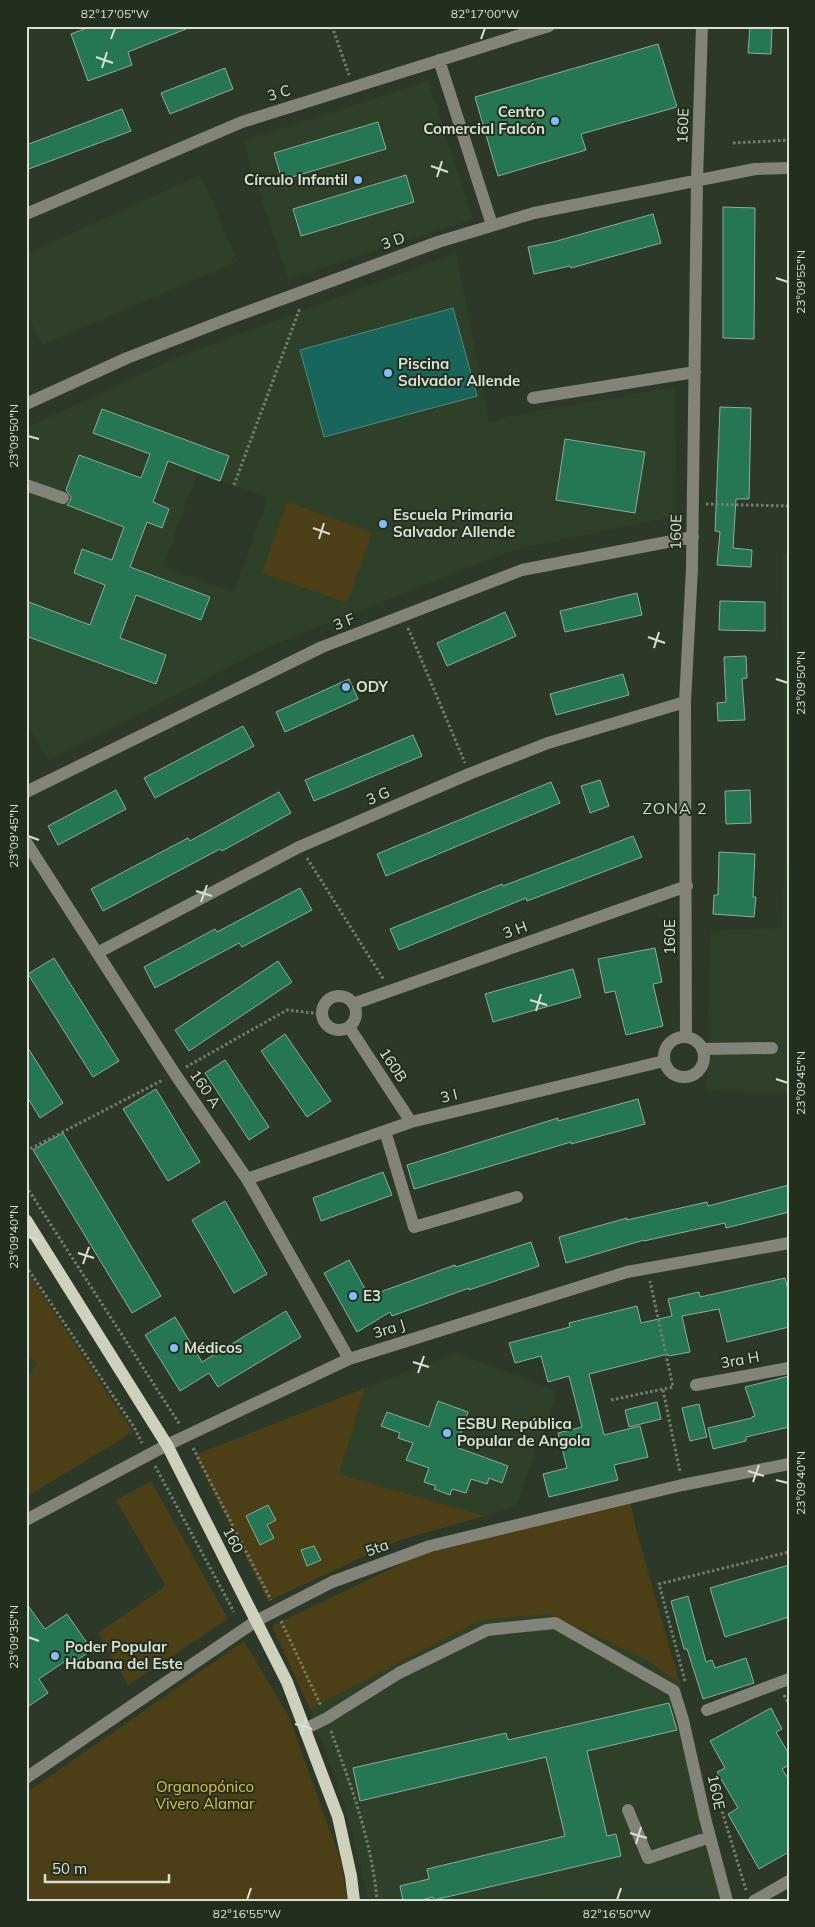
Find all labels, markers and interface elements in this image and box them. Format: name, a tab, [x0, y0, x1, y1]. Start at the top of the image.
text: 82°17'05"W	[81, 6, 149, 21]
text: 82°17'00"W	[451, 6, 519, 21]
street label: 3 C	[265, 80, 293, 105]
place label: Centro Comercial Falcón	[423, 102, 545, 138]
street label: 160E	[672, 108, 693, 144]
marker: Centro Comercial Falcón	[549, 115, 561, 127]
place label: Círculo Infantil	[244, 170, 348, 189]
marker: Círculo Infantil	[352, 174, 364, 186]
street label: 3 D	[378, 227, 407, 254]
text: 23°09'55"N	[793, 250, 808, 314]
place label: Piscina Salvador Allende	[398, 354, 520, 390]
marker: Piscina Salvador Allende	[382, 367, 394, 379]
text: 23°09'50"N	[6, 404, 21, 468]
place label: Escuela Primaria Salvador Allende	[393, 505, 515, 541]
street label: 160E	[666, 514, 685, 550]
marker: Escuela Primaria Salvador Allende	[377, 518, 389, 530]
street label: 3 F	[330, 609, 357, 634]
text: 23°09'50"N	[793, 651, 808, 715]
place label: ODY	[356, 677, 389, 696]
marker: ODY	[340, 681, 352, 693]
street label: 3 G	[363, 782, 393, 809]
district label: ZONA 2	[642, 798, 708, 818]
text: 23°09'45"N	[6, 804, 21, 868]
street label: 3 H	[500, 916, 530, 943]
street label: 160E	[660, 919, 679, 955]
street label: 160B	[375, 1044, 412, 1086]
text: 23°09'45"N	[793, 1051, 808, 1115]
street label: 160 A	[186, 1066, 225, 1111]
street label: 3 I	[438, 1084, 459, 1107]
text: 23°09'40"N	[6, 1205, 21, 1269]
place label: E3	[363, 1286, 381, 1305]
marker: E3	[347, 1290, 359, 1302]
street label: 3ra J	[371, 1315, 407, 1342]
place label: Médicos	[184, 1338, 242, 1357]
marker: Médicos	[168, 1342, 180, 1354]
street label: 3ra H	[719, 1347, 761, 1372]
place label: ESBU República Popular de Angola	[457, 1414, 590, 1450]
marker: ESBU República Popular de Angola	[441, 1427, 453, 1439]
text: 23°09'40"N	[793, 1451, 808, 1515]
street label: 160	[219, 1523, 248, 1556]
street label: 5ta	[363, 1535, 391, 1560]
text: 23°09'35"N	[6, 1605, 21, 1669]
place label: Poder Popular Habana del Este	[65, 1637, 183, 1673]
marker: Poder Popular Habana del Este	[49, 1650, 61, 1662]
street label: 160E	[703, 1772, 730, 1812]
park label: Organopónico Vivero Alamar	[155, 1777, 255, 1813]
scale bar	[45, 1852, 169, 1884]
text: 50 m	[52, 1859, 87, 1878]
text: 82°16'55"W	[213, 1906, 281, 1921]
text: 82°16'50"W	[583, 1906, 651, 1921]

